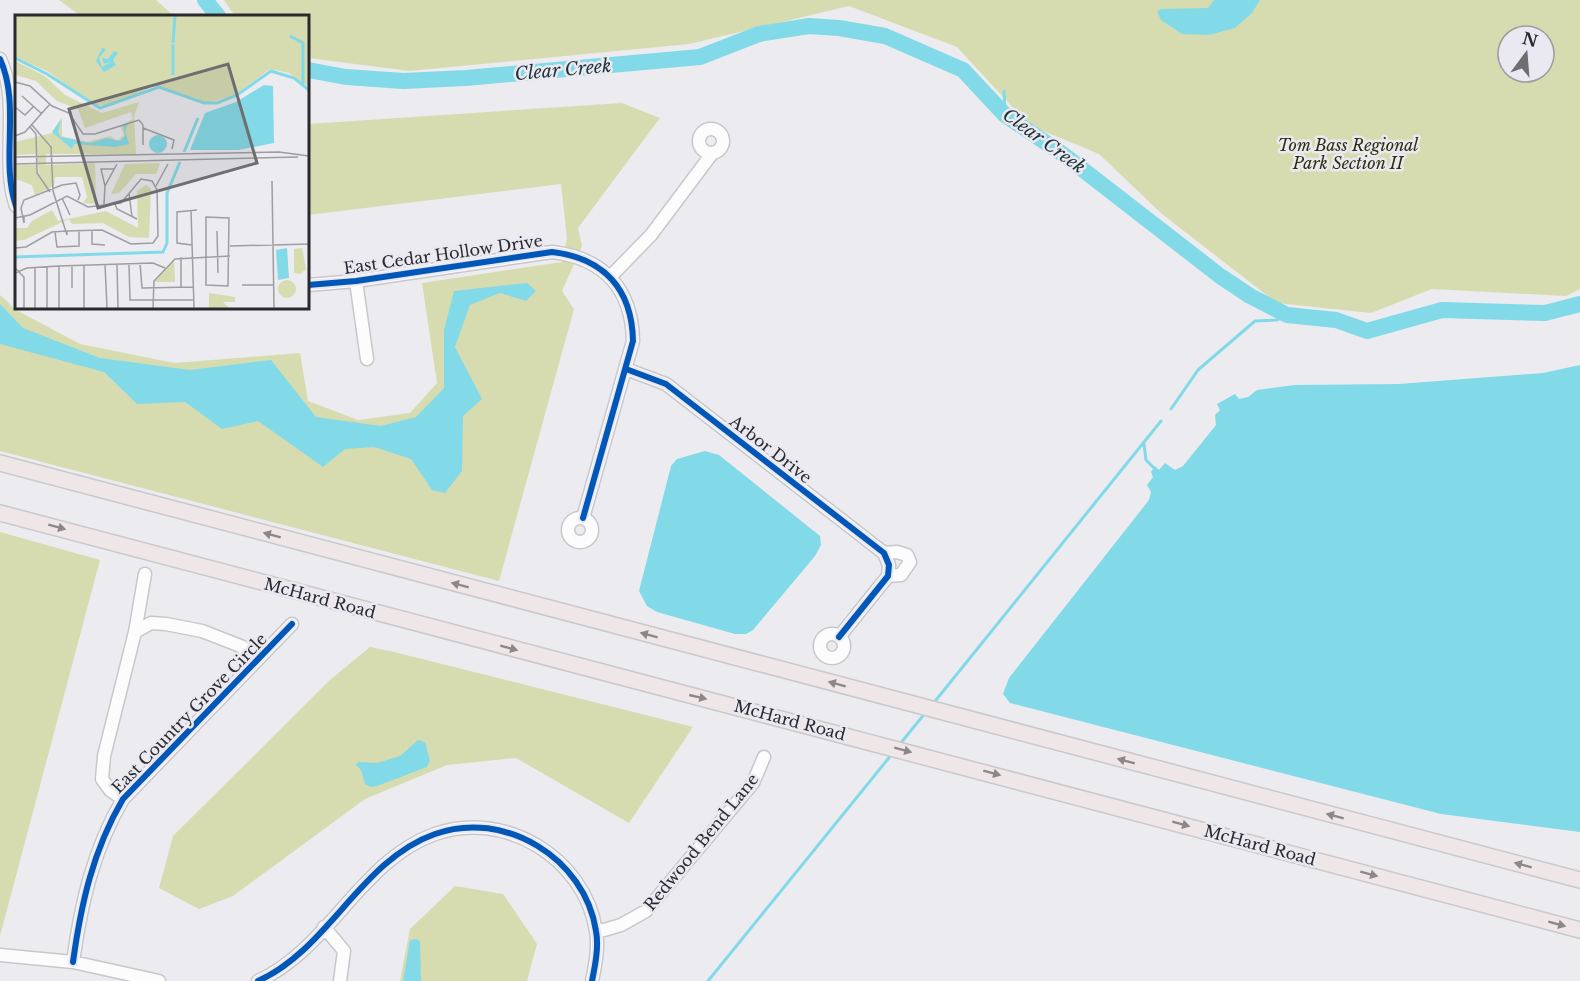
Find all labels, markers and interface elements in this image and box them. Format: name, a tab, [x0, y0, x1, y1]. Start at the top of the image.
inset map	[15, 15, 309, 309]
north arrow	[1496, 24, 1556, 84]
text: N	[1520, 28, 1540, 51]
water label: Clear Creek	[514, 55, 612, 85]
water label: Clear Creek	[998, 104, 1090, 178]
park label: Tom Bass Regional Park Section II	[1278, 135, 1419, 173]
street label: East Cedar Hollow Drive	[342, 230, 544, 278]
street label: Arbor Drive	[725, 410, 816, 487]
one-way arrow	[48, 522, 66, 532]
one-way arrow	[263, 530, 281, 539]
street label: McHard Road	[262, 573, 378, 623]
one-way arrow	[451, 579, 469, 589]
street label: East Country Grove Circle	[107, 629, 271, 797]
one-way arrow	[640, 629, 658, 639]
one-way arrow	[500, 644, 518, 654]
one-way arrow	[828, 679, 847, 689]
one-way arrow	[688, 692, 707, 702]
street label: McHard Road	[732, 695, 848, 745]
one-way arrow	[894, 745, 913, 755]
one-way arrow	[1117, 755, 1135, 765]
street label: Redwood Bend Lane	[640, 769, 762, 915]
one-way arrow	[983, 769, 1001, 778]
one-way arrow	[1326, 810, 1344, 820]
one-way arrow	[1172, 819, 1190, 829]
street label: McHard Road	[1202, 820, 1318, 870]
one-way arrow	[1514, 860, 1533, 870]
one-way arrow	[1360, 870, 1378, 879]
one-way arrow	[1549, 920, 1567, 929]

